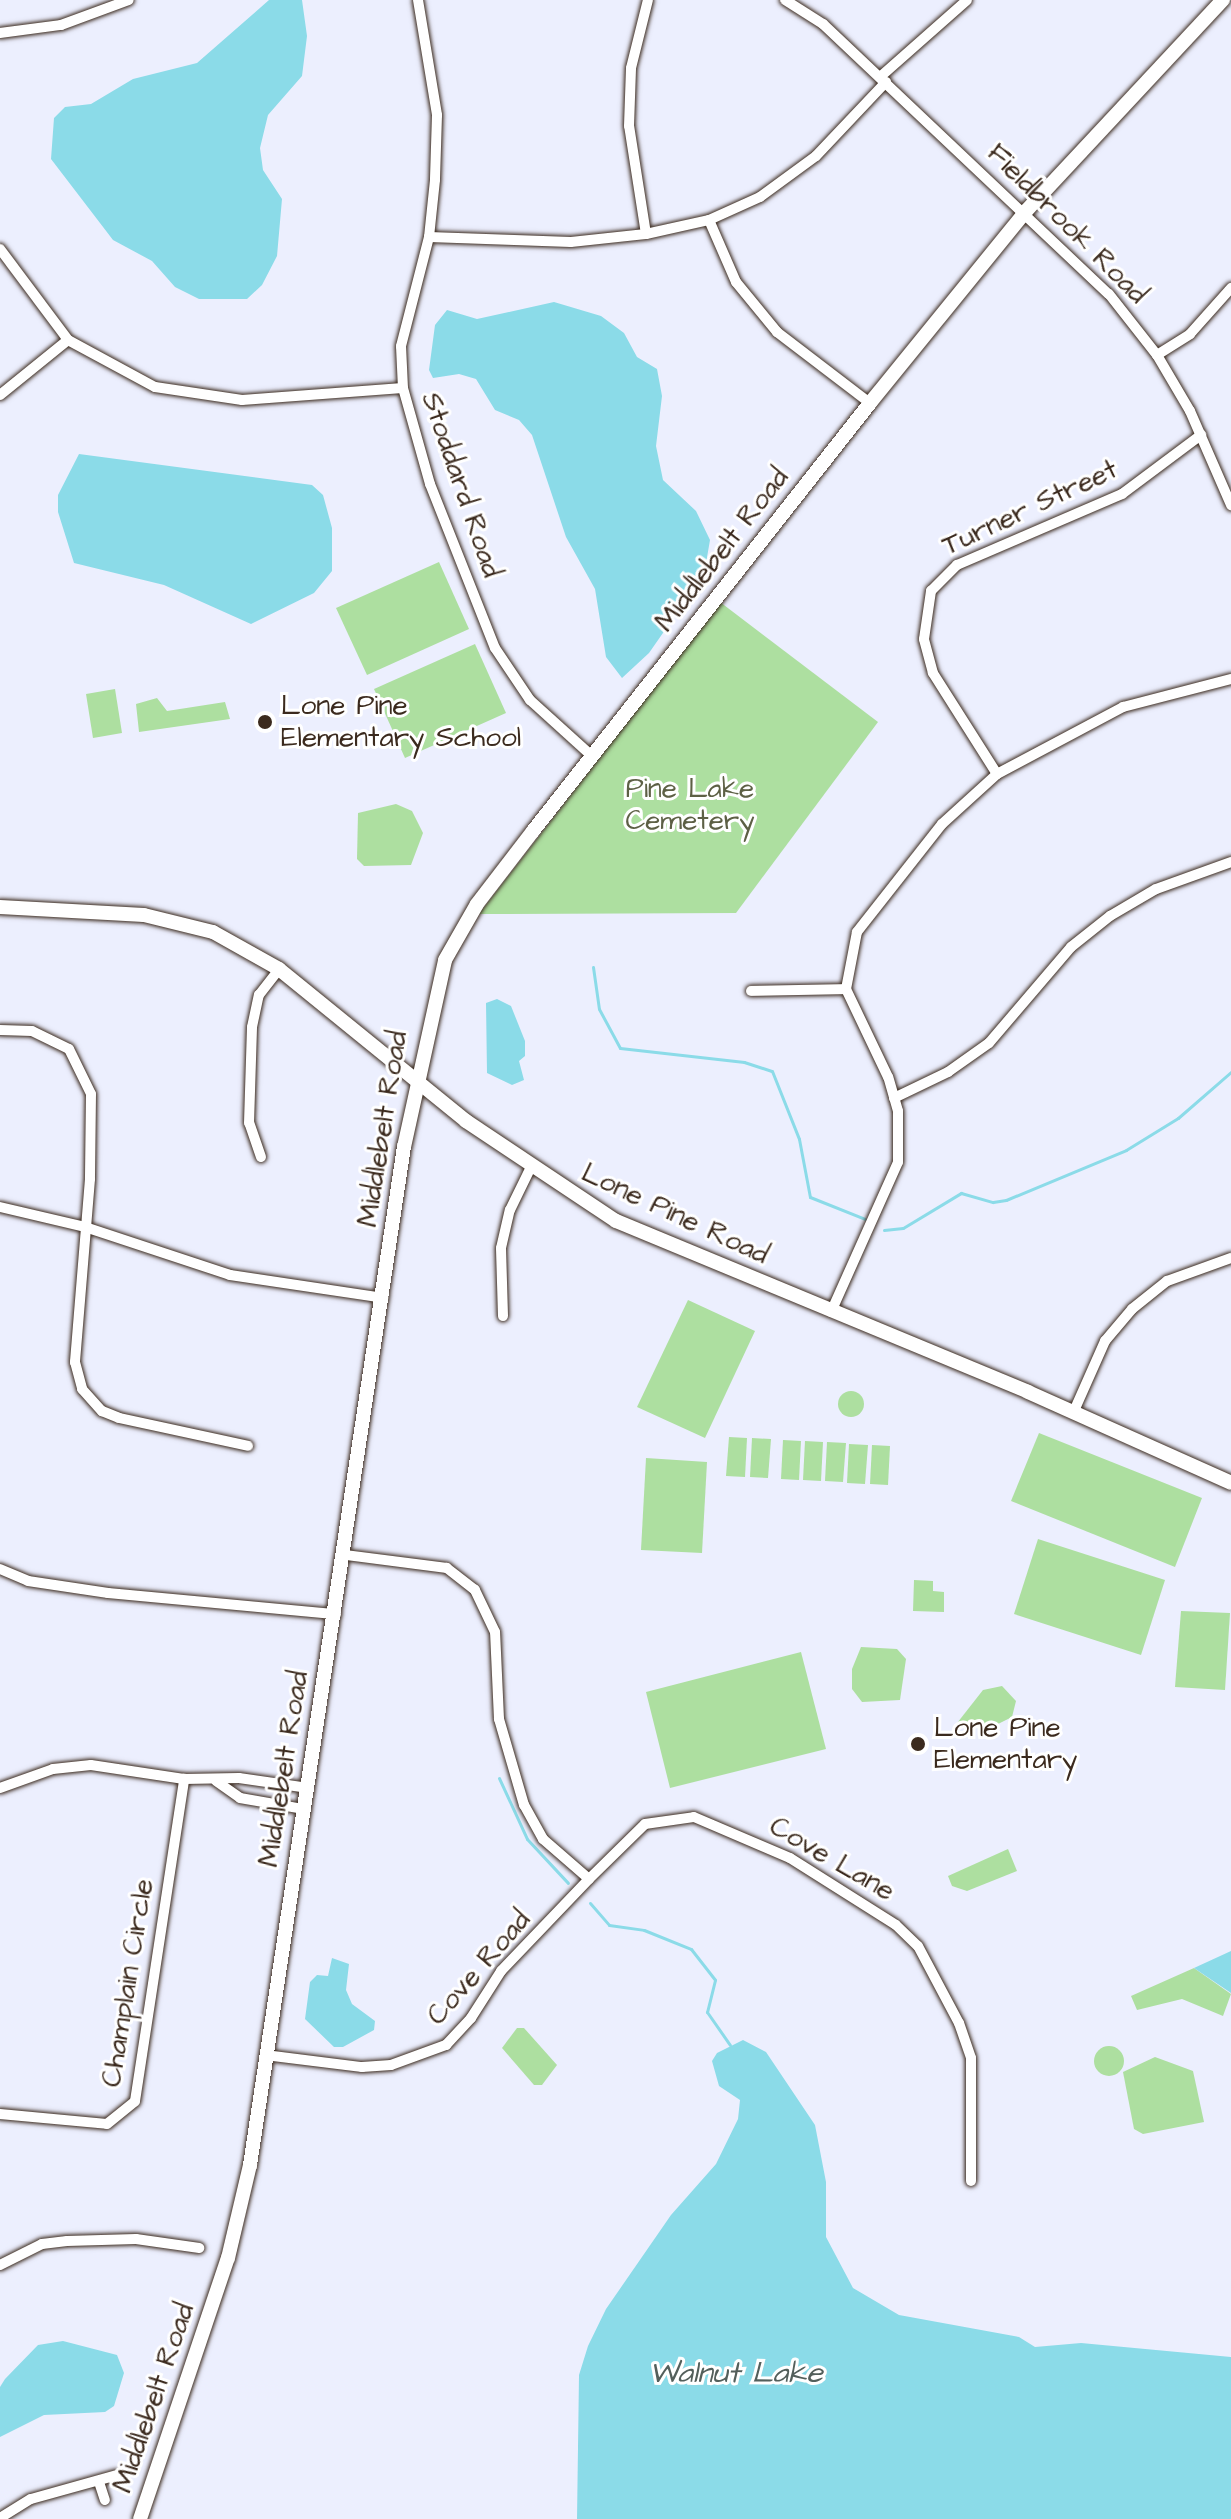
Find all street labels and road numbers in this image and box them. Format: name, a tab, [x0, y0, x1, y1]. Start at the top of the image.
street label: Fieldbrook Road	[980, 137, 1154, 311]
street label: Stoddard Road	[414, 388, 508, 582]
street label: Turner Street	[937, 453, 1123, 563]
street label: Middlebelt Road	[648, 462, 796, 638]
street label: Middlebelt Road	[351, 1029, 415, 1229]
street label: Lone Pine Road	[576, 1156, 774, 1272]
street label: Middlebelt Road	[252, 1669, 316, 1869]
street label: Cove Lane	[763, 1810, 901, 1908]
street label: Champlain Circle	[95, 1877, 161, 2089]
street label: Cove Road	[420, 1904, 538, 2032]
street label: Middlebelt Road	[106, 2299, 202, 2497]

